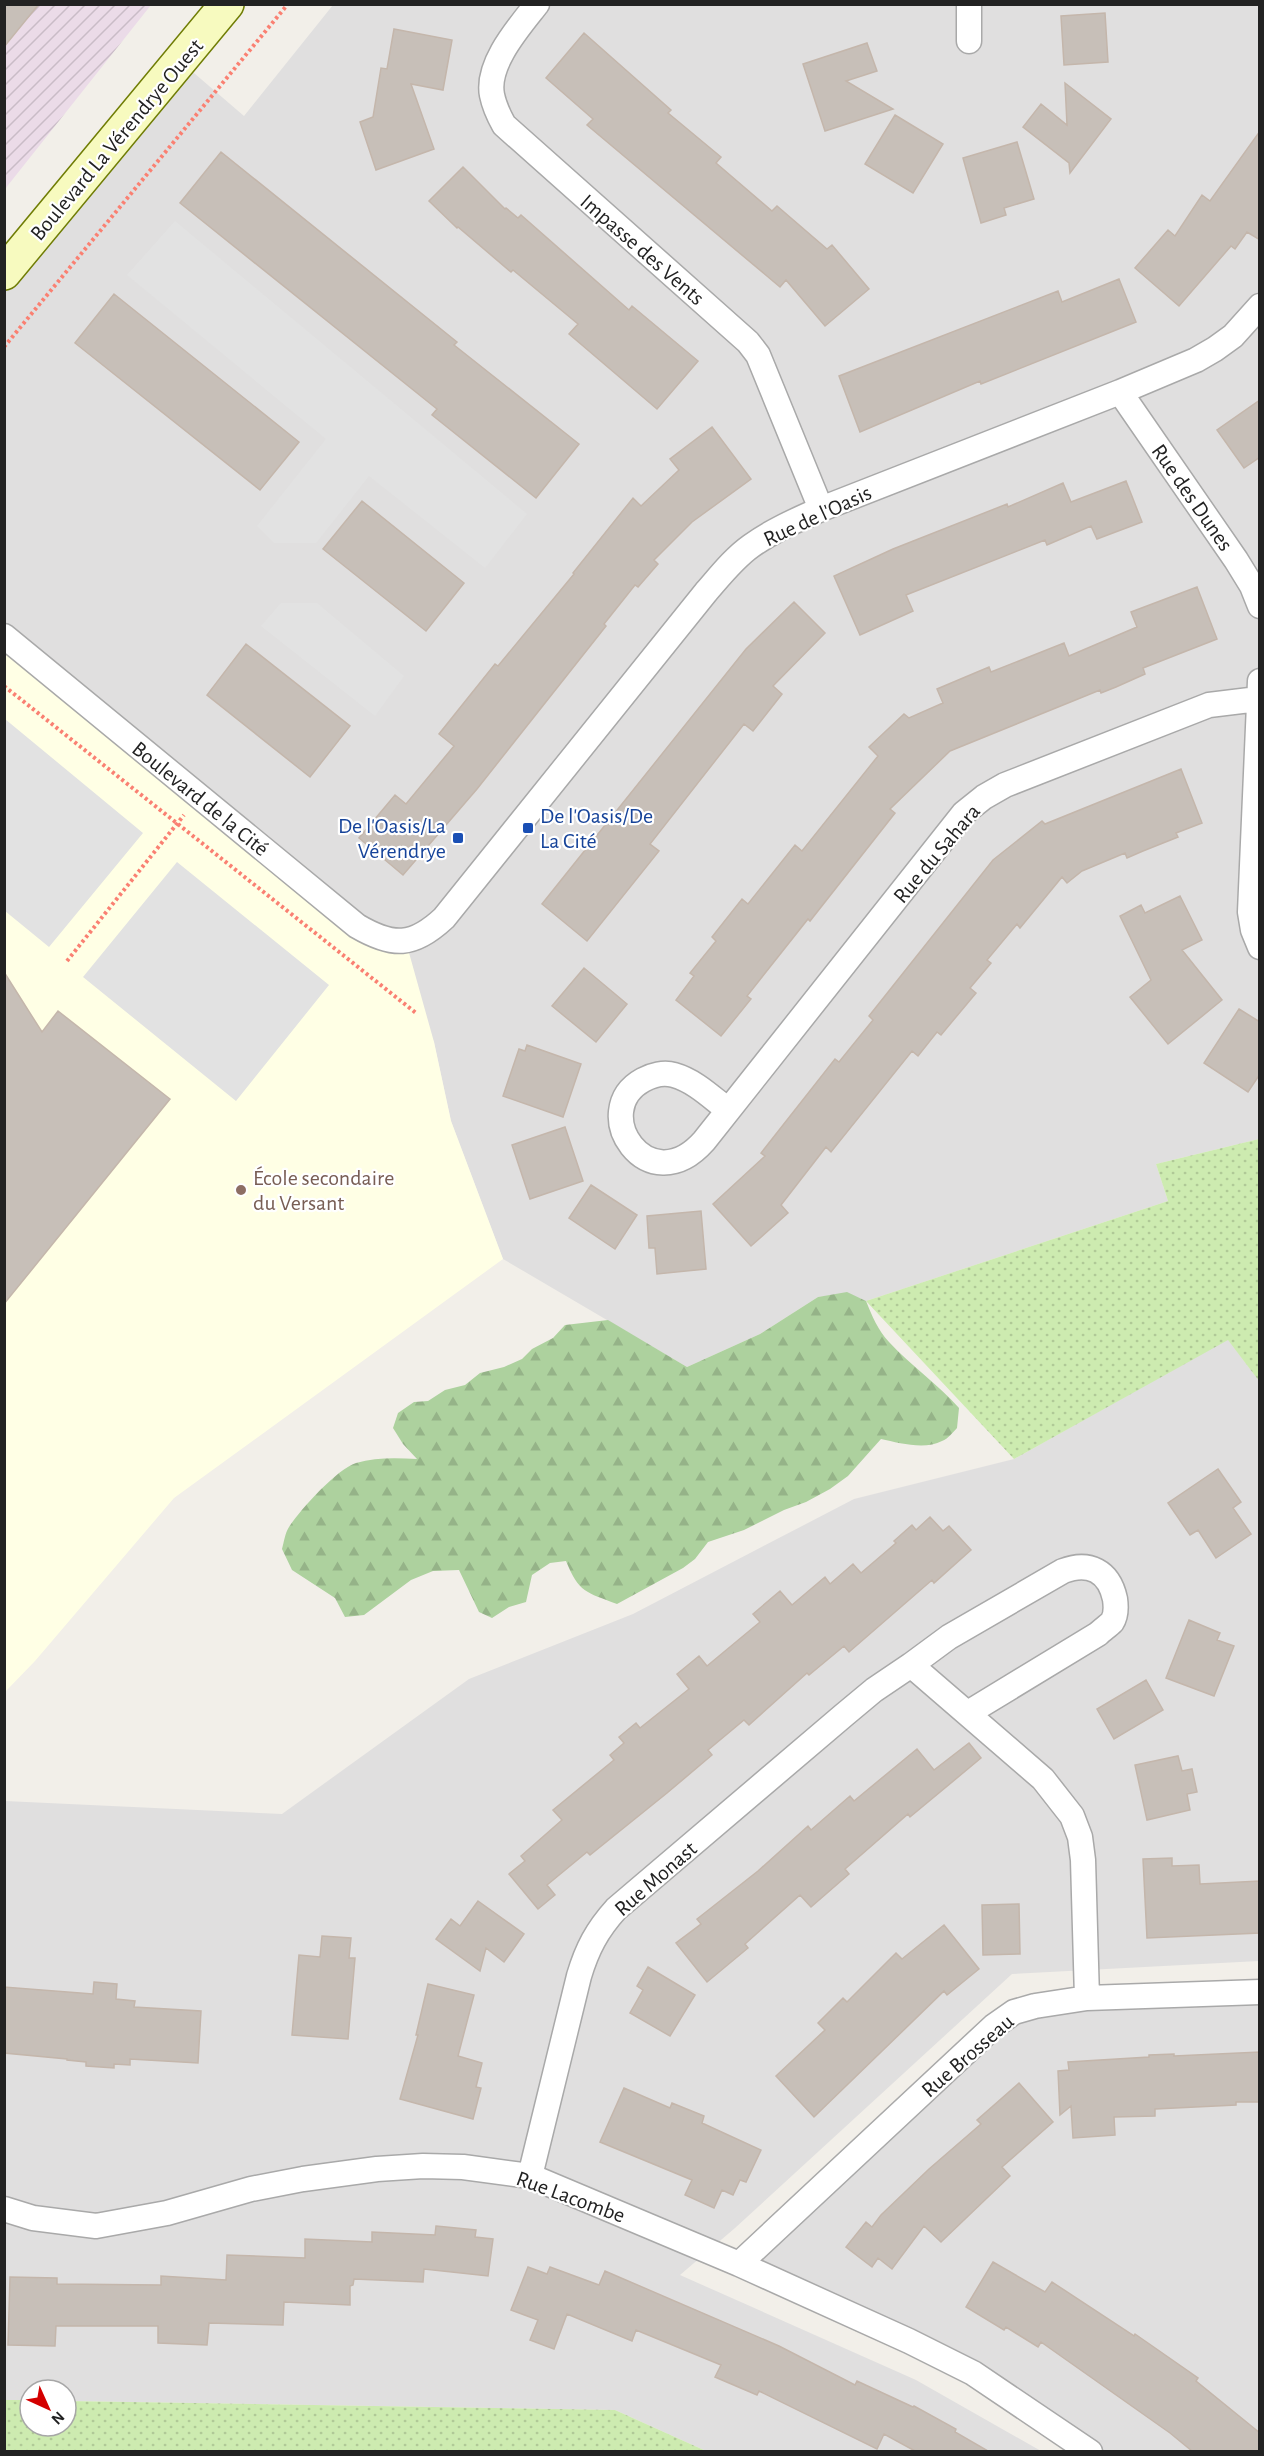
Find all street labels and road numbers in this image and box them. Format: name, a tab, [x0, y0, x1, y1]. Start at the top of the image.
street label: Boulevard La Vérendrye Ouest	[26, 35, 207, 245]
street label: Impasse des Vents	[576, 190, 708, 309]
street label: Rue des Dunes	[1147, 440, 1237, 555]
street label: Rue de l'Oasis	[760, 481, 875, 550]
street label: Boulevard de la Cité	[128, 737, 273, 860]
street label: Rue du Sahara	[889, 800, 984, 907]
street label: Rue Monast	[610, 1837, 701, 1920]
street label: Rue Brosseau	[917, 2010, 1018, 2101]
street label: Rue Lacombe	[513, 2167, 628, 2227]

